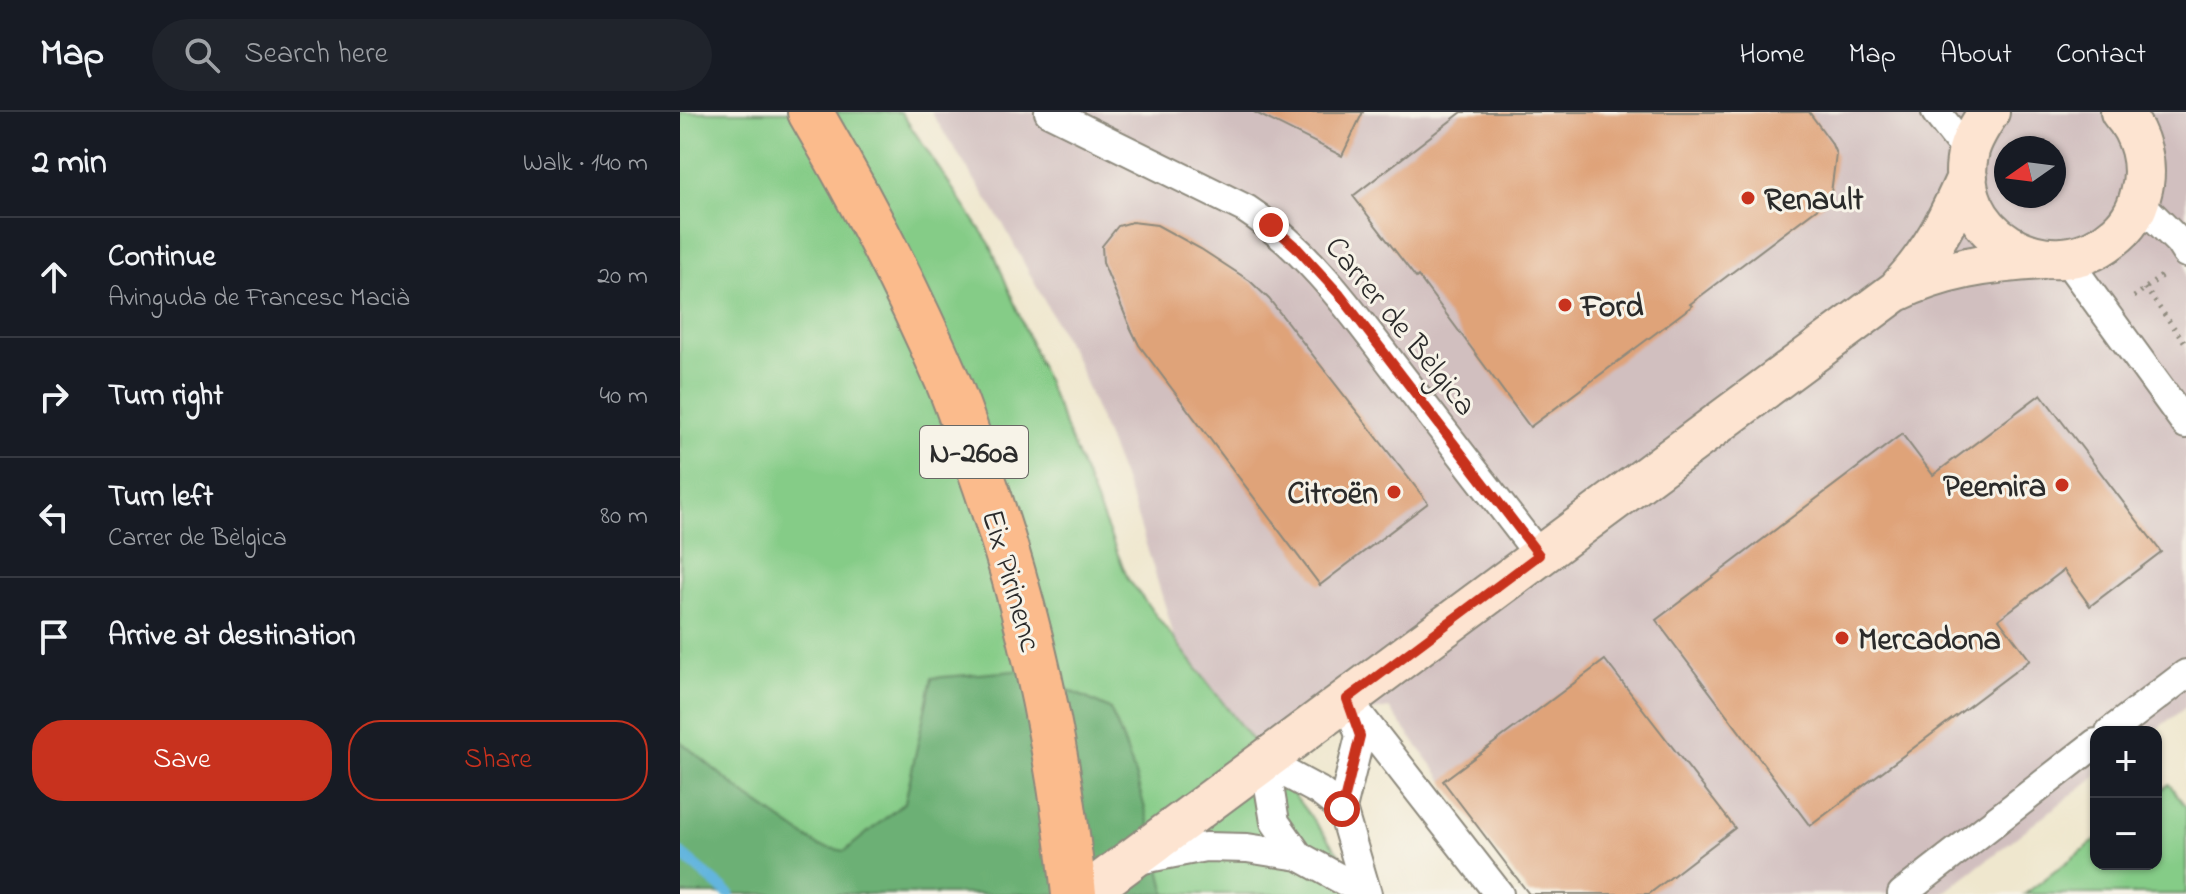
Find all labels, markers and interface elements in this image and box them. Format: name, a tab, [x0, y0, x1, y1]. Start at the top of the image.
search box	[152, 19, 712, 91]
text: Map	[40, 27, 104, 83]
icon: search	[180, 33, 224, 77]
text: Search here	[244, 33, 388, 77]
text: Home	[1739, 35, 1805, 76]
text: Map	[1849, 35, 1896, 76]
text: About	[1940, 35, 2012, 76]
text: Contact	[2056, 35, 2146, 76]
north arrow	[1994, 136, 2066, 208]
text: 2 min	[32, 139, 107, 189]
text: Walk · 140 m	[523, 145, 648, 183]
place label: Renault	[1764, 178, 1864, 225]
marker: Renault	[1739, 189, 1757, 207]
route end	[1253, 207, 1289, 243]
street label: Carrer de Bèlgica	[1312, 227, 1487, 428]
text: Continue	[108, 236, 216, 280]
icon: ahead	[32, 255, 76, 299]
text: 20 m	[597, 258, 648, 296]
text: Avinguda de Francesc Macià	[108, 280, 409, 318]
place label: Ford	[1579, 285, 1643, 332]
marker: Ford	[1556, 296, 1574, 314]
icon: right	[32, 375, 76, 419]
text: Turn right	[108, 375, 223, 419]
text: 40 m	[599, 378, 648, 416]
road number: N-260a	[920, 426, 1028, 478]
place label: Peemira	[1943, 465, 2046, 512]
place label: Citroën	[1287, 472, 1378, 519]
text: Turn left	[108, 476, 213, 520]
marker: Peemira	[2053, 476, 2071, 494]
marker: Citroën	[1385, 483, 1403, 501]
icon: left	[32, 495, 76, 539]
text: 80 m	[600, 498, 648, 536]
street label: Eix Pirinenc	[967, 504, 1053, 658]
text: Carrer de Bèlgica	[108, 520, 287, 558]
icon: arrive	[32, 615, 76, 659]
text: Arrive at destination	[108, 615, 356, 659]
place label: Mercadona	[1858, 618, 2001, 665]
marker: Mercadona	[1833, 629, 1851, 647]
button: Save	[32, 720, 332, 801]
button: Share	[348, 720, 648, 801]
map controls	[2090, 726, 2162, 870]
button: +	[2090, 726, 2162, 798]
route start	[1324, 791, 1360, 827]
button: −	[2090, 798, 2162, 870]

